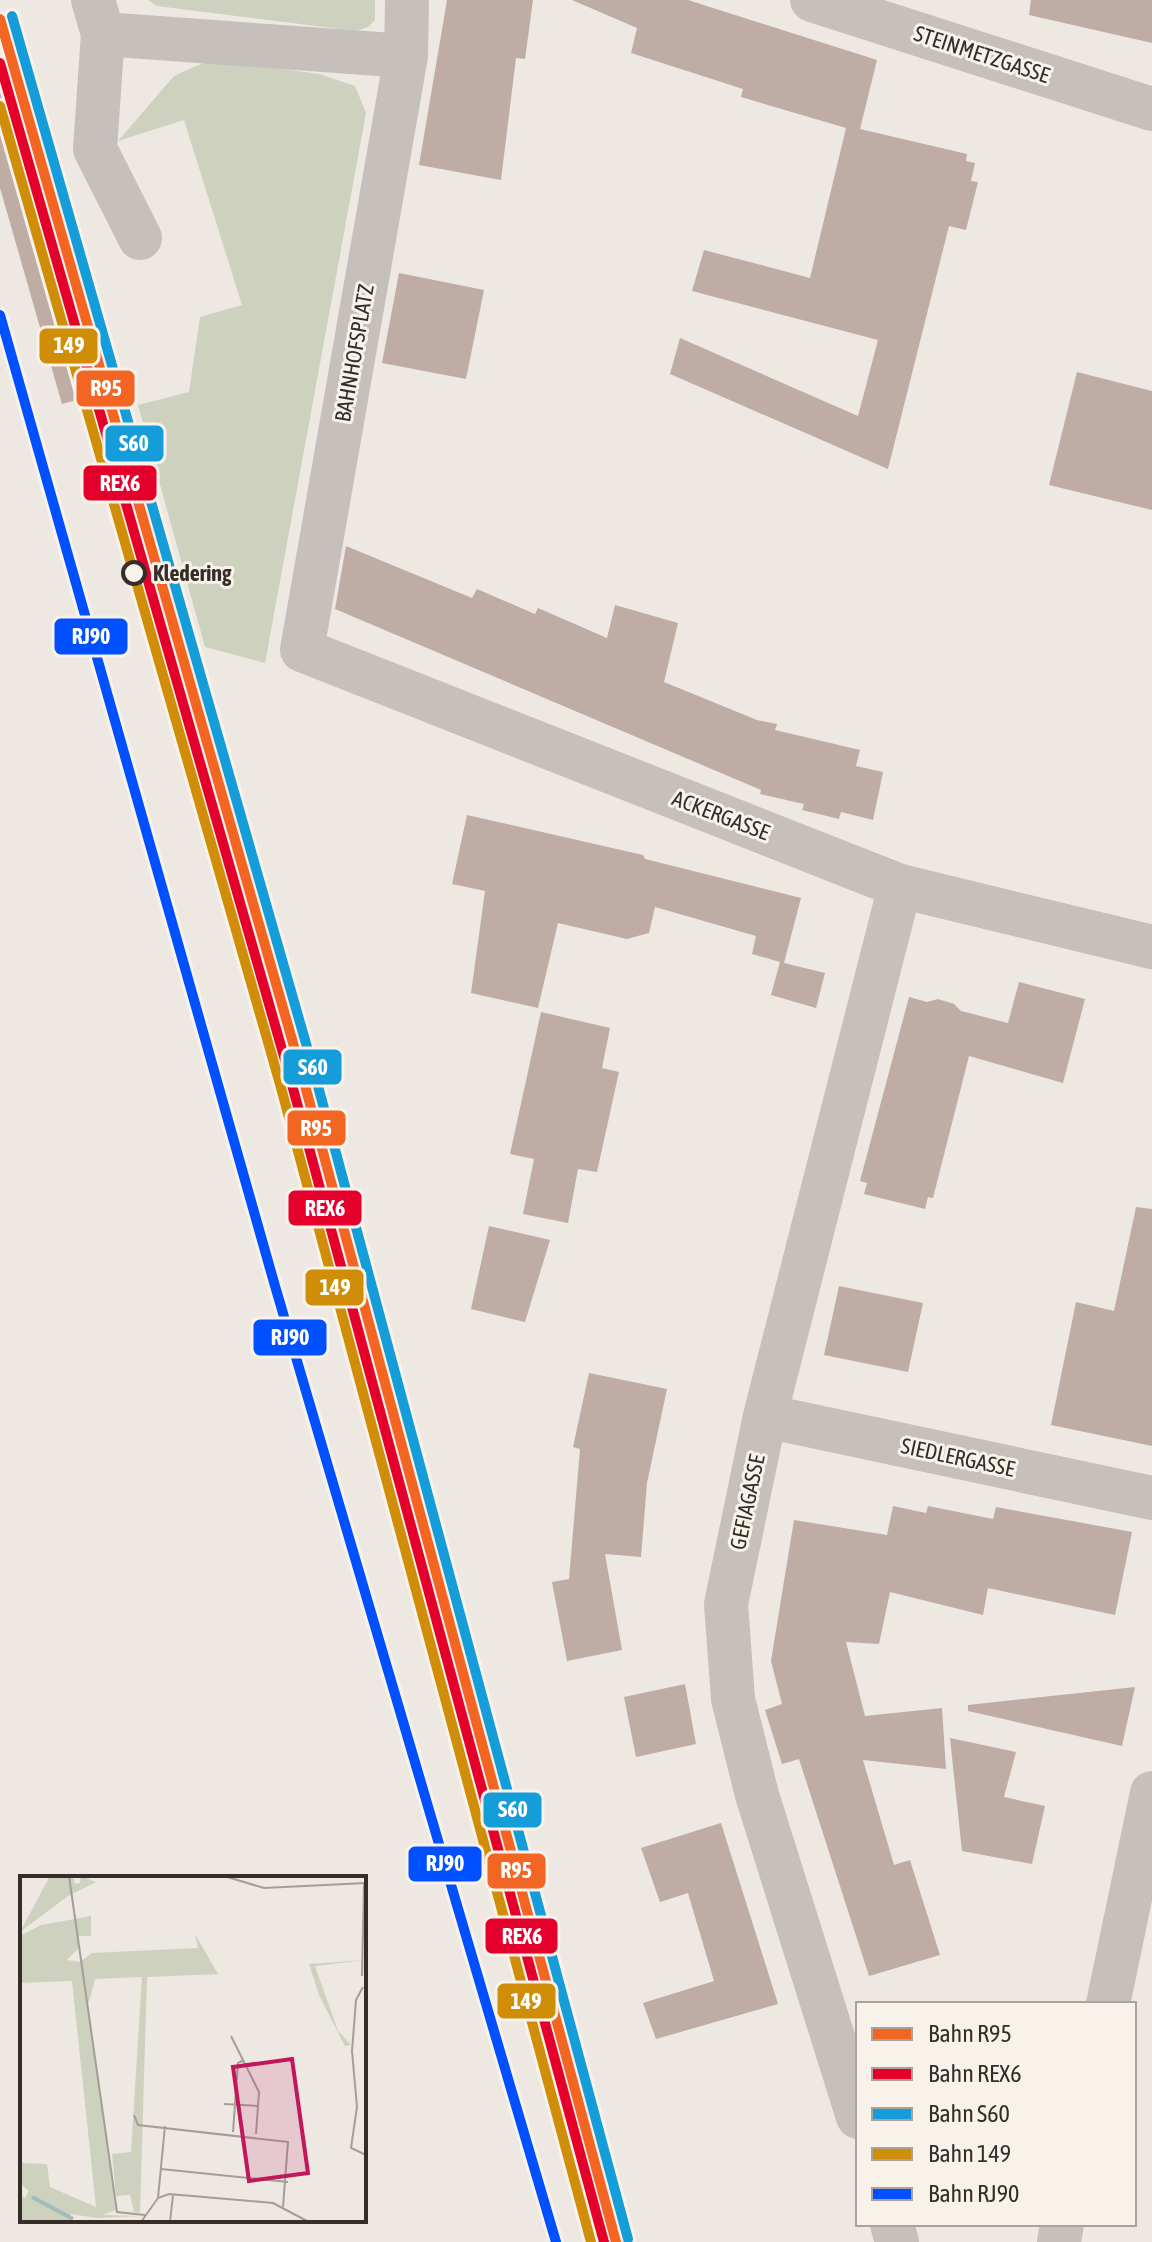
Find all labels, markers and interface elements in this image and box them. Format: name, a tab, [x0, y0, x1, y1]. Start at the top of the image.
street label: STEINMETZGASSE	[911, 20, 1054, 88]
street label: BAHNHOFSPLATZ	[329, 282, 379, 424]
line badge: 149	[38, 327, 99, 365]
text: 149	[53, 332, 85, 358]
line badge: R95	[75, 369, 136, 408]
text: R95	[90, 375, 122, 401]
line badge: S60	[104, 424, 165, 463]
text: S60	[119, 430, 149, 456]
line badge: REX6	[82, 464, 158, 502]
text: REX6	[100, 470, 140, 496]
place label: Kledering	[153, 560, 232, 586]
marker: Kledering	[122, 561, 146, 585]
line badge: RJ90	[53, 617, 129, 656]
text: RJ90	[72, 623, 110, 649]
street label: ACKERGASSE	[669, 785, 774, 846]
line badge: S60	[282, 1048, 343, 1086]
text: S60	[298, 1054, 328, 1080]
line badge: R95	[286, 1109, 347, 1147]
text: R95	[300, 1115, 332, 1141]
line badge: REX6	[287, 1189, 363, 1227]
text: REX6	[305, 1195, 345, 1221]
line badge: 149	[304, 1268, 365, 1307]
text: 149	[319, 1274, 351, 1300]
line badge: RJ90	[252, 1318, 328, 1357]
text: RJ90	[271, 1324, 309, 1350]
street label: SIEDLERGASSE	[899, 1432, 1018, 1482]
street label: GEFIAGASSE	[724, 1451, 770, 1552]
line badge: S60	[482, 1791, 543, 1829]
text: S60	[498, 1796, 528, 1822]
line badge: RJ90	[407, 1845, 483, 1883]
text: RJ90	[426, 1850, 464, 1876]
line badge: R95	[486, 1852, 547, 1890]
text: R95	[500, 1857, 532, 1883]
inset map	[20, 1876, 366, 2222]
line badge: REX6	[484, 1917, 559, 1955]
text: REX6	[502, 1923, 542, 1949]
line badge: 149	[496, 1982, 557, 2020]
text: 149	[510, 1988, 542, 2014]
legend	[856, 2002, 1136, 2226]
text: Bahn R95	[928, 2020, 1012, 2047]
text: Bahn REX6	[928, 2060, 1021, 2087]
text: Bahn S60	[928, 2100, 1010, 2127]
text: Bahn 149	[928, 2140, 1011, 2167]
text: Bahn RJ90	[928, 2180, 1019, 2207]

